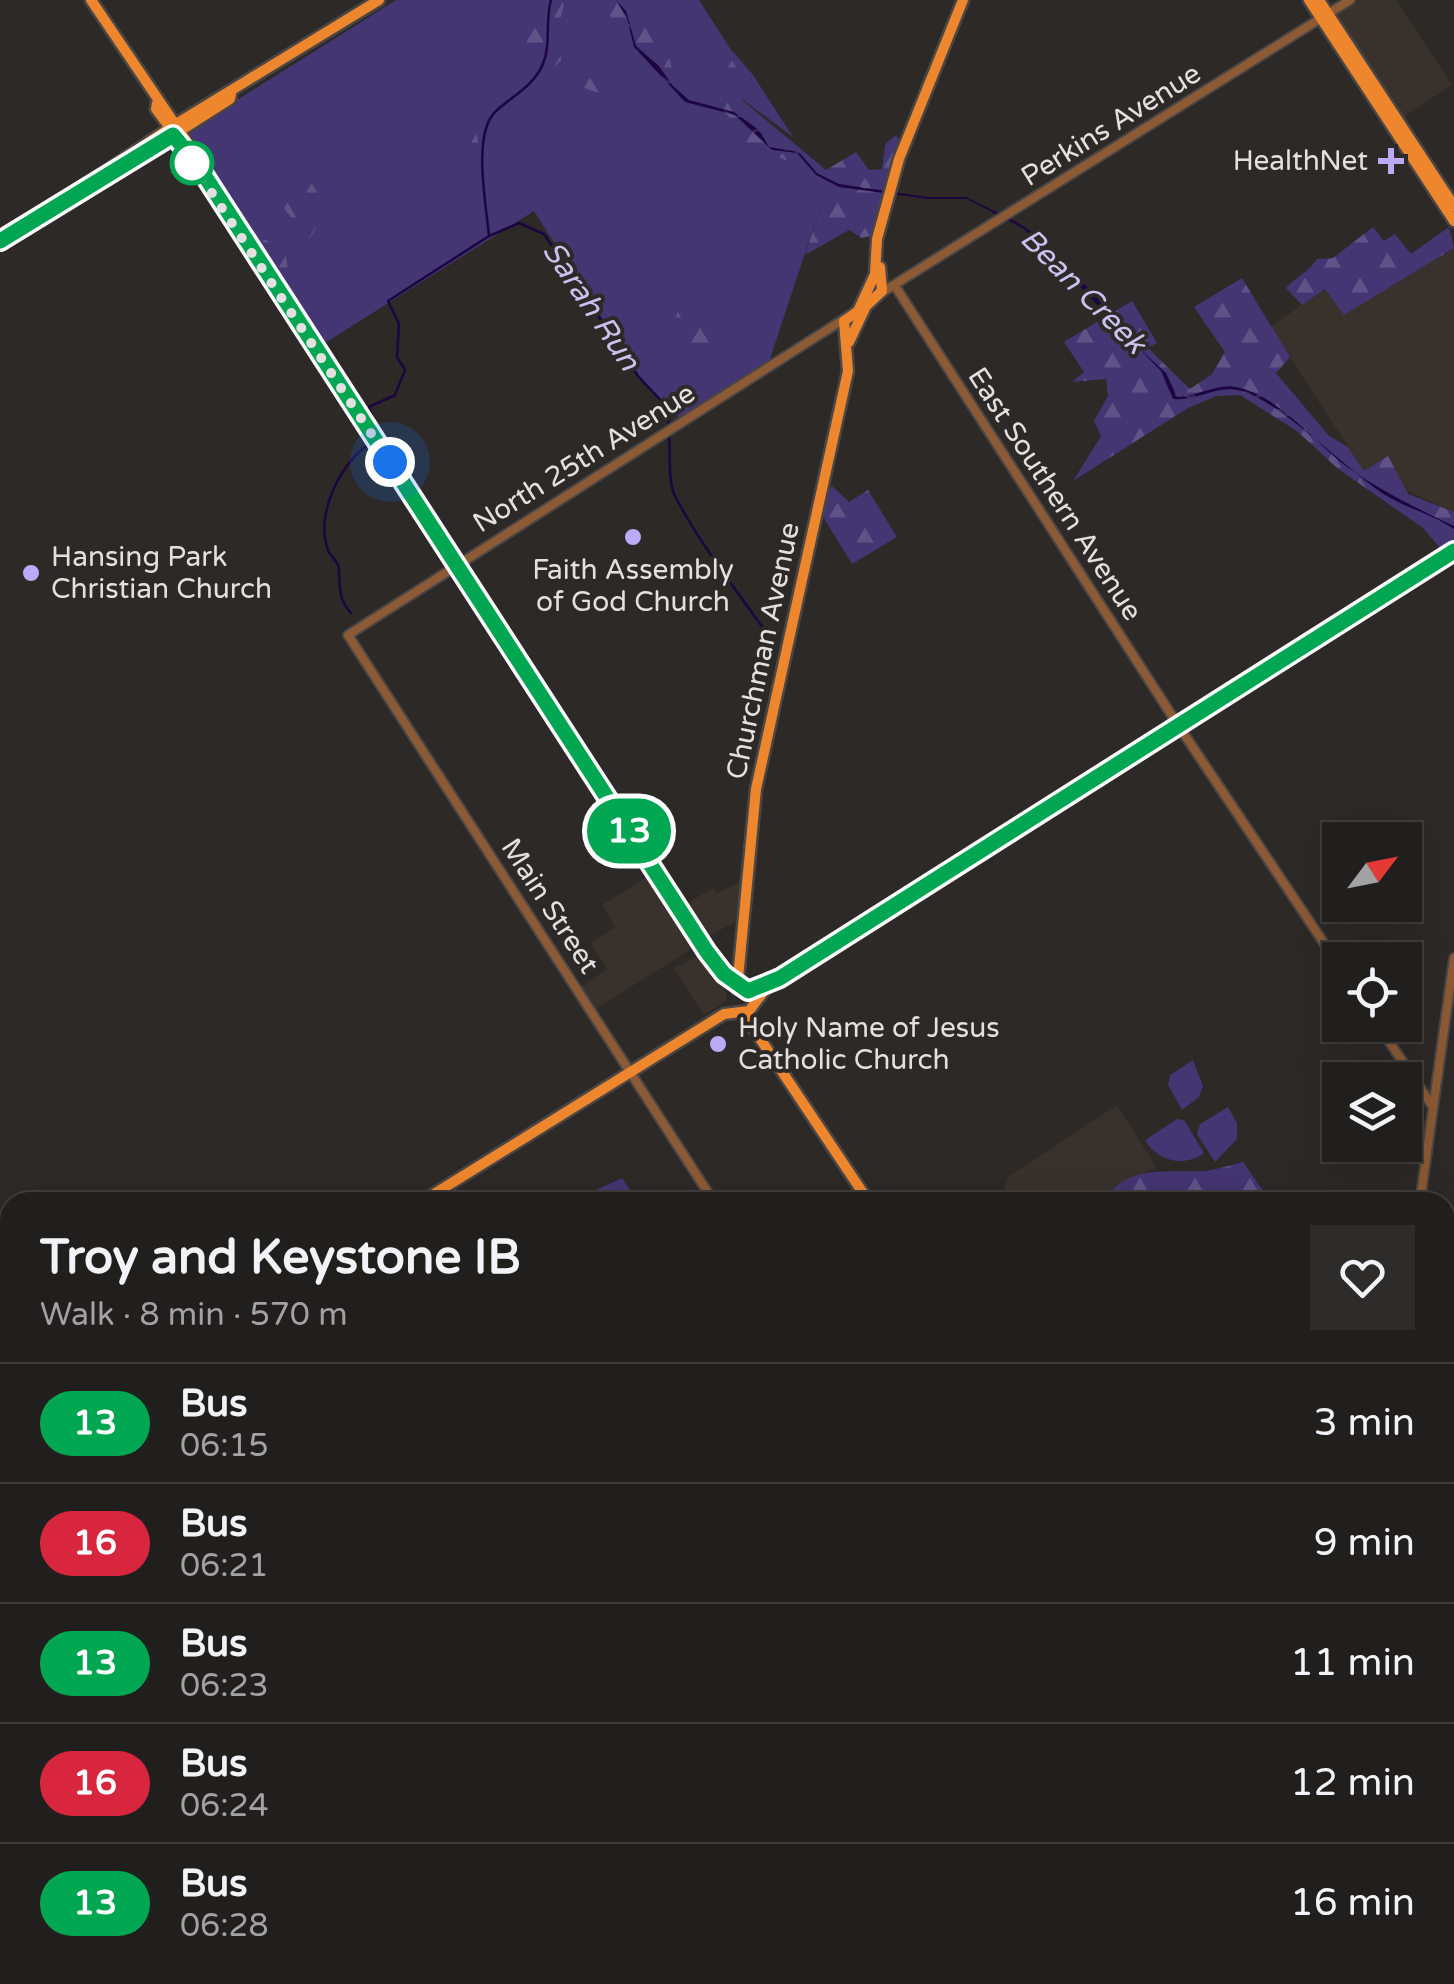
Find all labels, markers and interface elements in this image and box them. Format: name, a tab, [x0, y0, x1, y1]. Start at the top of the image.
street label: Perkins Avenue	[1015, 56, 1207, 194]
unlabelled marker	[171, 142, 213, 184]
place label: HealthNet	[1233, 144, 1368, 178]
marker: HealthNet	[1378, 148, 1404, 174]
water label: Bean Creek	[1012, 220, 1155, 363]
water label: Sarah Run	[534, 234, 648, 378]
street label: East Southern Avenue	[960, 361, 1150, 627]
street label: North 25th Avenue	[467, 376, 701, 540]
your location	[365, 437, 415, 487]
street label: Churchman Avenue	[719, 519, 807, 783]
marker: Faith Assembly of God Church	[622, 526, 644, 548]
place label: Hansing Park Christian Church	[51, 540, 272, 606]
place label: Faith Assembly of God Church	[532, 553, 734, 619]
marker: Hansing Park Christian Church	[20, 562, 42, 584]
line badge: 13	[584, 798, 674, 864]
text: 13	[607, 810, 651, 852]
north arrow	[1322, 822, 1422, 922]
map controls	[1322, 822, 1422, 1162]
street label: Main Street	[494, 832, 606, 980]
button: locate	[1322, 942, 1422, 1042]
place label: Holy Name of Jesus Catholic Church	[738, 1011, 1000, 1077]
marker: Holy Name of Jesus Catholic Church	[707, 1033, 729, 1055]
button: layers	[1322, 1062, 1422, 1162]
button: heart	[1310, 1225, 1415, 1330]
text: Troy and Keystone IB	[40, 1229, 521, 1287]
text: Walk · 8 min · 570 m	[40, 1296, 348, 1334]
text: Bus	[180, 1381, 247, 1427]
text: 3 min	[1314, 1400, 1415, 1446]
text: 13	[73, 1402, 117, 1444]
text: 06:15	[180, 1427, 269, 1465]
text: Bus	[180, 1501, 247, 1547]
text: 9 min	[1314, 1520, 1415, 1566]
text: 16	[73, 1522, 117, 1564]
text: 06:21	[180, 1547, 269, 1585]
text: Bus	[180, 1621, 247, 1667]
text: 11 min	[1290, 1640, 1415, 1686]
text: 13	[73, 1642, 117, 1684]
text: 06:23	[180, 1667, 269, 1705]
text: Bus	[180, 1741, 247, 1787]
text: 12 min	[1290, 1760, 1415, 1806]
text: 16	[73, 1762, 117, 1804]
text: 06:24	[180, 1787, 269, 1825]
text: Bus	[180, 1861, 247, 1907]
text: 16 min	[1290, 1880, 1415, 1926]
text: 13	[73, 1882, 117, 1924]
text: 06:28	[180, 1907, 269, 1945]

